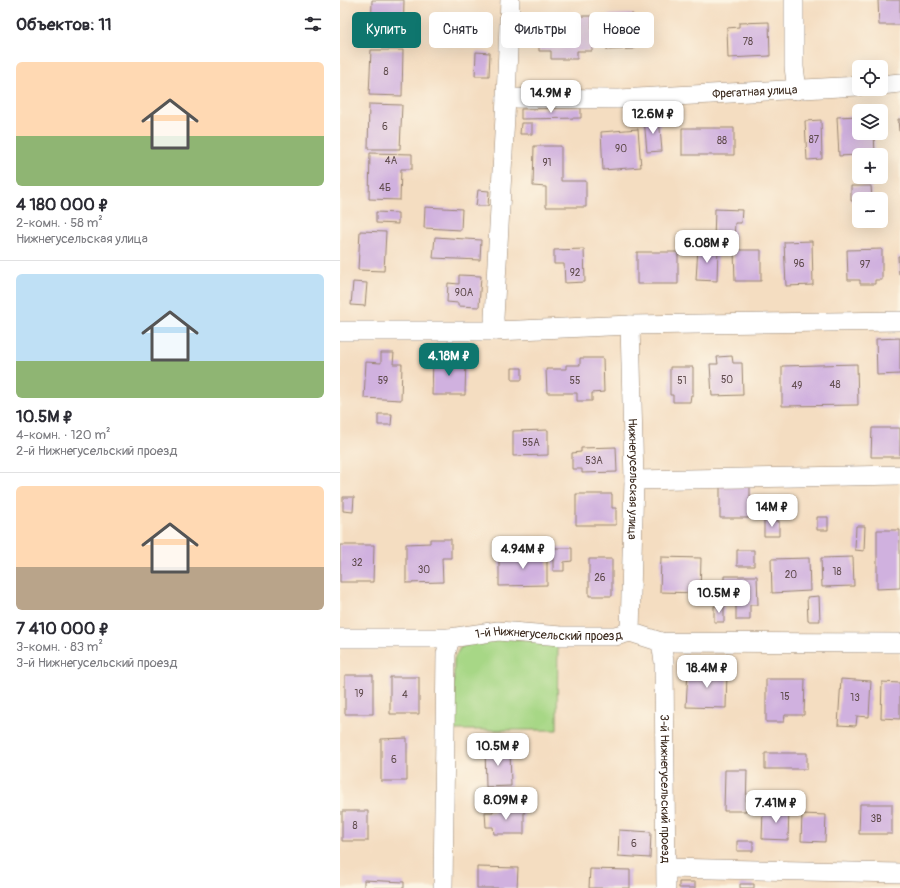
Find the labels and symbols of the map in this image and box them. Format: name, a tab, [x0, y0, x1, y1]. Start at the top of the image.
house number: 78	[743, 36, 753, 48]
house number: 8	[383, 66, 389, 78]
pin: 14.9M ₽	[514, 80, 588, 114]
street label: Фрегатная улица	[712, 82, 798, 101]
pin: 12.6M ₽	[616, 101, 690, 135]
house number: 6	[382, 121, 388, 133]
house number: 87	[809, 134, 820, 146]
house number: 88	[717, 135, 727, 147]
house number: 90	[615, 143, 627, 155]
house number: 4А	[385, 155, 398, 167]
house number: 91	[542, 157, 552, 169]
house number: 4Б	[379, 182, 391, 194]
pin: 6.08M ₽	[670, 230, 744, 264]
house number: 96	[794, 258, 805, 270]
house number: 97	[860, 259, 871, 271]
house number: 92	[570, 267, 581, 279]
house number: 90А	[455, 287, 474, 299]
pin: 4.18M ₽	[412, 343, 486, 377]
house number: 50	[721, 374, 733, 386]
house number: 59	[378, 375, 388, 387]
house number: 55	[570, 375, 580, 387]
house number: 51	[677, 375, 687, 387]
house number: 48	[830, 379, 840, 391]
house number: 49	[792, 380, 802, 392]
street label: Нижнегусельская улица	[625, 418, 642, 540]
house number: 55А	[522, 437, 540, 449]
house number: 53А	[585, 455, 603, 467]
pin: 14M ₽	[744, 494, 800, 528]
pin: 4.94M ₽	[486, 536, 560, 570]
house number: 32	[351, 557, 363, 569]
house number: 30	[418, 564, 430, 576]
house number: 18	[833, 566, 841, 578]
house number: 20	[785, 569, 797, 581]
house number: 26	[594, 572, 606, 584]
pin: 10.5M ₽	[682, 580, 756, 614]
street label: 1-й Нижнегусельский проезд	[474, 623, 624, 644]
pin: 18.4M ₽	[670, 655, 744, 689]
house number: 19	[354, 688, 364, 700]
house number: 4	[402, 689, 408, 701]
house number: 15	[780, 691, 790, 703]
house number: 13	[850, 692, 860, 704]
street label: 3-й Нижнегусельский проезд	[657, 714, 673, 864]
pin: 10.5M ₽	[461, 733, 535, 767]
house number: 6	[391, 754, 397, 766]
pin: 8.09M ₽	[469, 787, 543, 821]
pin: 7.41M ₽	[739, 790, 813, 824]
house number: 3В	[870, 813, 882, 825]
house number: 8	[352, 820, 358, 832]
house number: 6	[631, 838, 637, 850]

